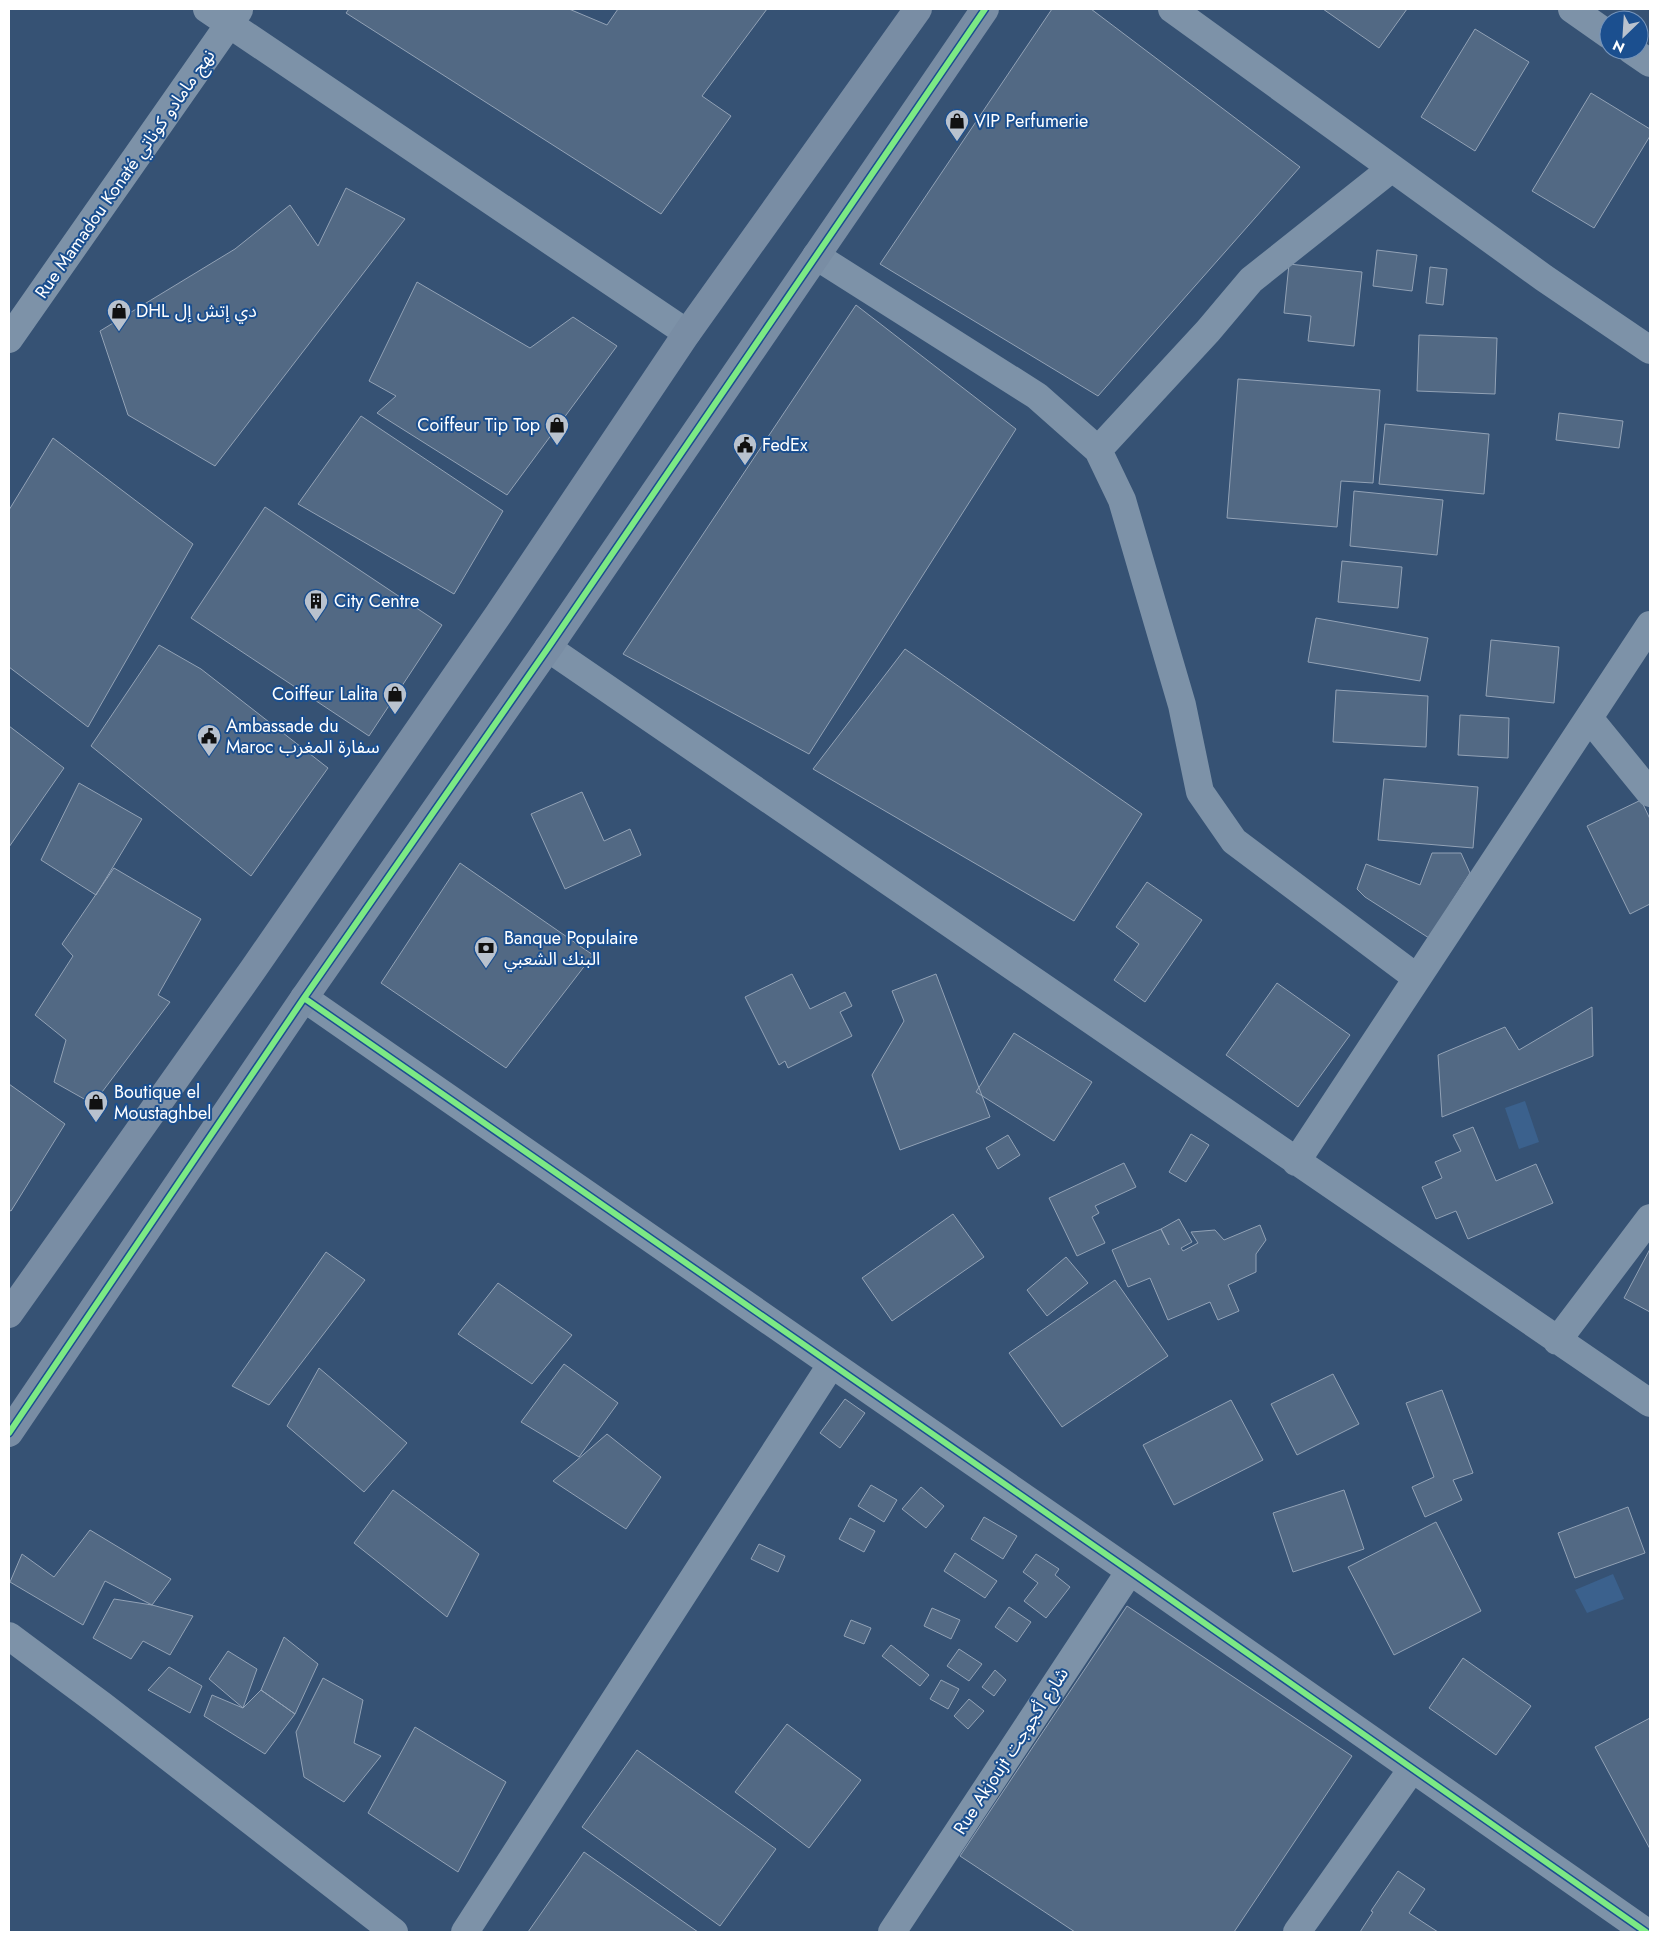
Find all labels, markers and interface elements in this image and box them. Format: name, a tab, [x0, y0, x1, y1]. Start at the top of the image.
north arrow	[1599, 10, 1649, 60]
text: N	[1609, 35, 1628, 58]
street label: Rue Mamadou Konaté نهج مامادو كوناتي	[29, 44, 221, 304]
shop icon: VIP Perfumerie	[944, 108, 970, 142]
place label: VIP Perfumerie	[974, 108, 1088, 134]
shop icon: DHL دي إتش إل	[106, 298, 132, 332]
place label: DHL دي إتش إل	[136, 298, 257, 324]
place label: Coiffeur Tip Top	[417, 412, 540, 438]
shop icon: Coiffeur Tip Top	[544, 412, 570, 446]
public building icon: FedEx	[732, 432, 758, 466]
place label: FedEx	[762, 432, 808, 458]
building icon: City Centre	[303, 588, 329, 622]
place label: City Centre	[334, 588, 419, 614]
place label: Coiffeur Lalita	[272, 681, 378, 707]
shop icon: Coiffeur Lalita	[382, 681, 408, 715]
place label: Ambassade du Maroc سفارة المغرب	[226, 713, 380, 760]
public building icon: Ambassade du Maroc سفارة المغرب	[196, 723, 222, 757]
place label: Banque Populaire البنك الشعبي	[504, 925, 638, 972]
bank icon: Banque Populaire البنك الشعبي	[473, 935, 499, 969]
place label: Boutique el Moustaghbel	[114, 1079, 211, 1126]
shop icon: Boutique el Moustaghbel	[83, 1089, 109, 1123]
street label: Rue Akjoujt شارع أكجوجت	[947, 1662, 1076, 1840]

